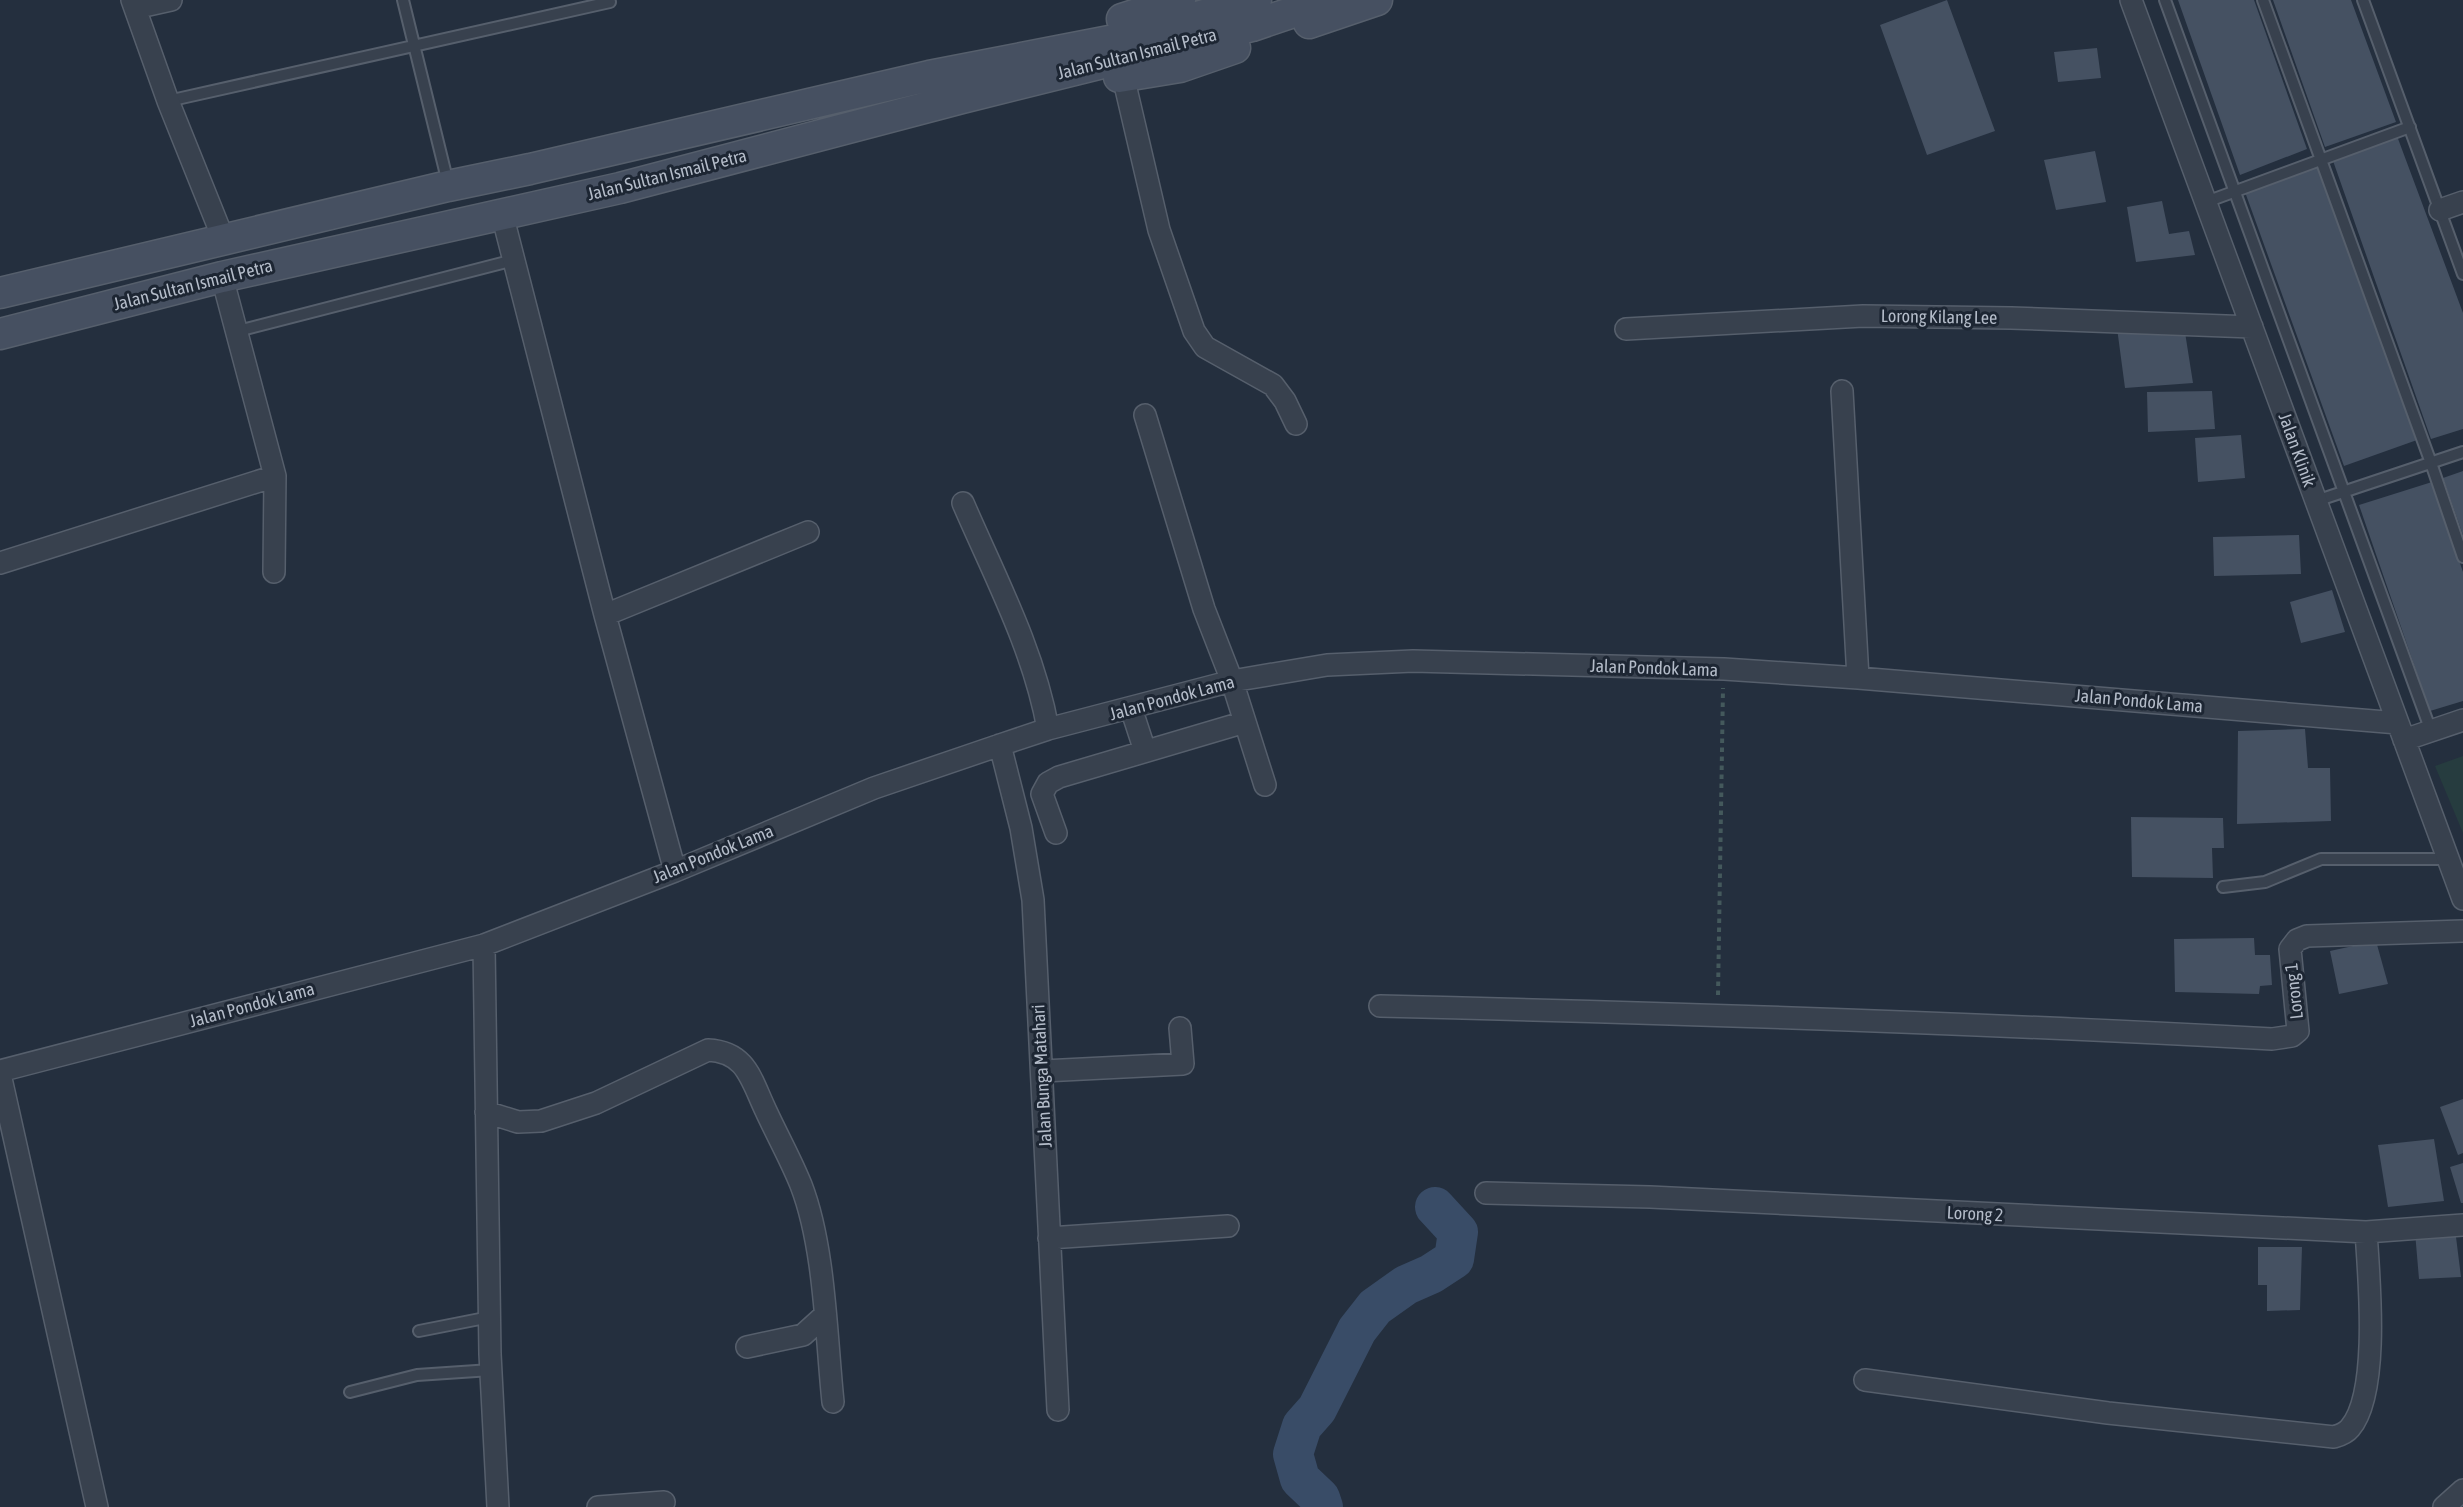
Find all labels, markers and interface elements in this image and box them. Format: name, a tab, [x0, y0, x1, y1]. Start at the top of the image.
street label: Jalan Sultan Ismail Petra	[1055, 24, 1219, 83]
street label: Jalan Sultan Ismail Petra	[585, 145, 749, 204]
street label: Jalan Sultan Ismail Petra	[111, 255, 275, 314]
street label: Lorong Kilang Lee	[1881, 305, 1997, 328]
street label: Jalan Klinik	[2274, 410, 2321, 490]
street label: Jalan Pondok Lama	[1590, 655, 1719, 680]
street label: Jalan Pondok Lama	[1107, 671, 1237, 724]
street label: Jalan Pondok Lama	[2074, 684, 2204, 717]
street label: Jalan Pondok Lama	[649, 820, 776, 887]
street label: Lorong 1	[2280, 962, 2307, 1020]
street label: Jalan Pondok Lama	[187, 978, 317, 1031]
street label: Jalan Bunga Matahari	[1027, 1004, 1056, 1148]
street label: Lorong 2	[1946, 1202, 2004, 1225]

